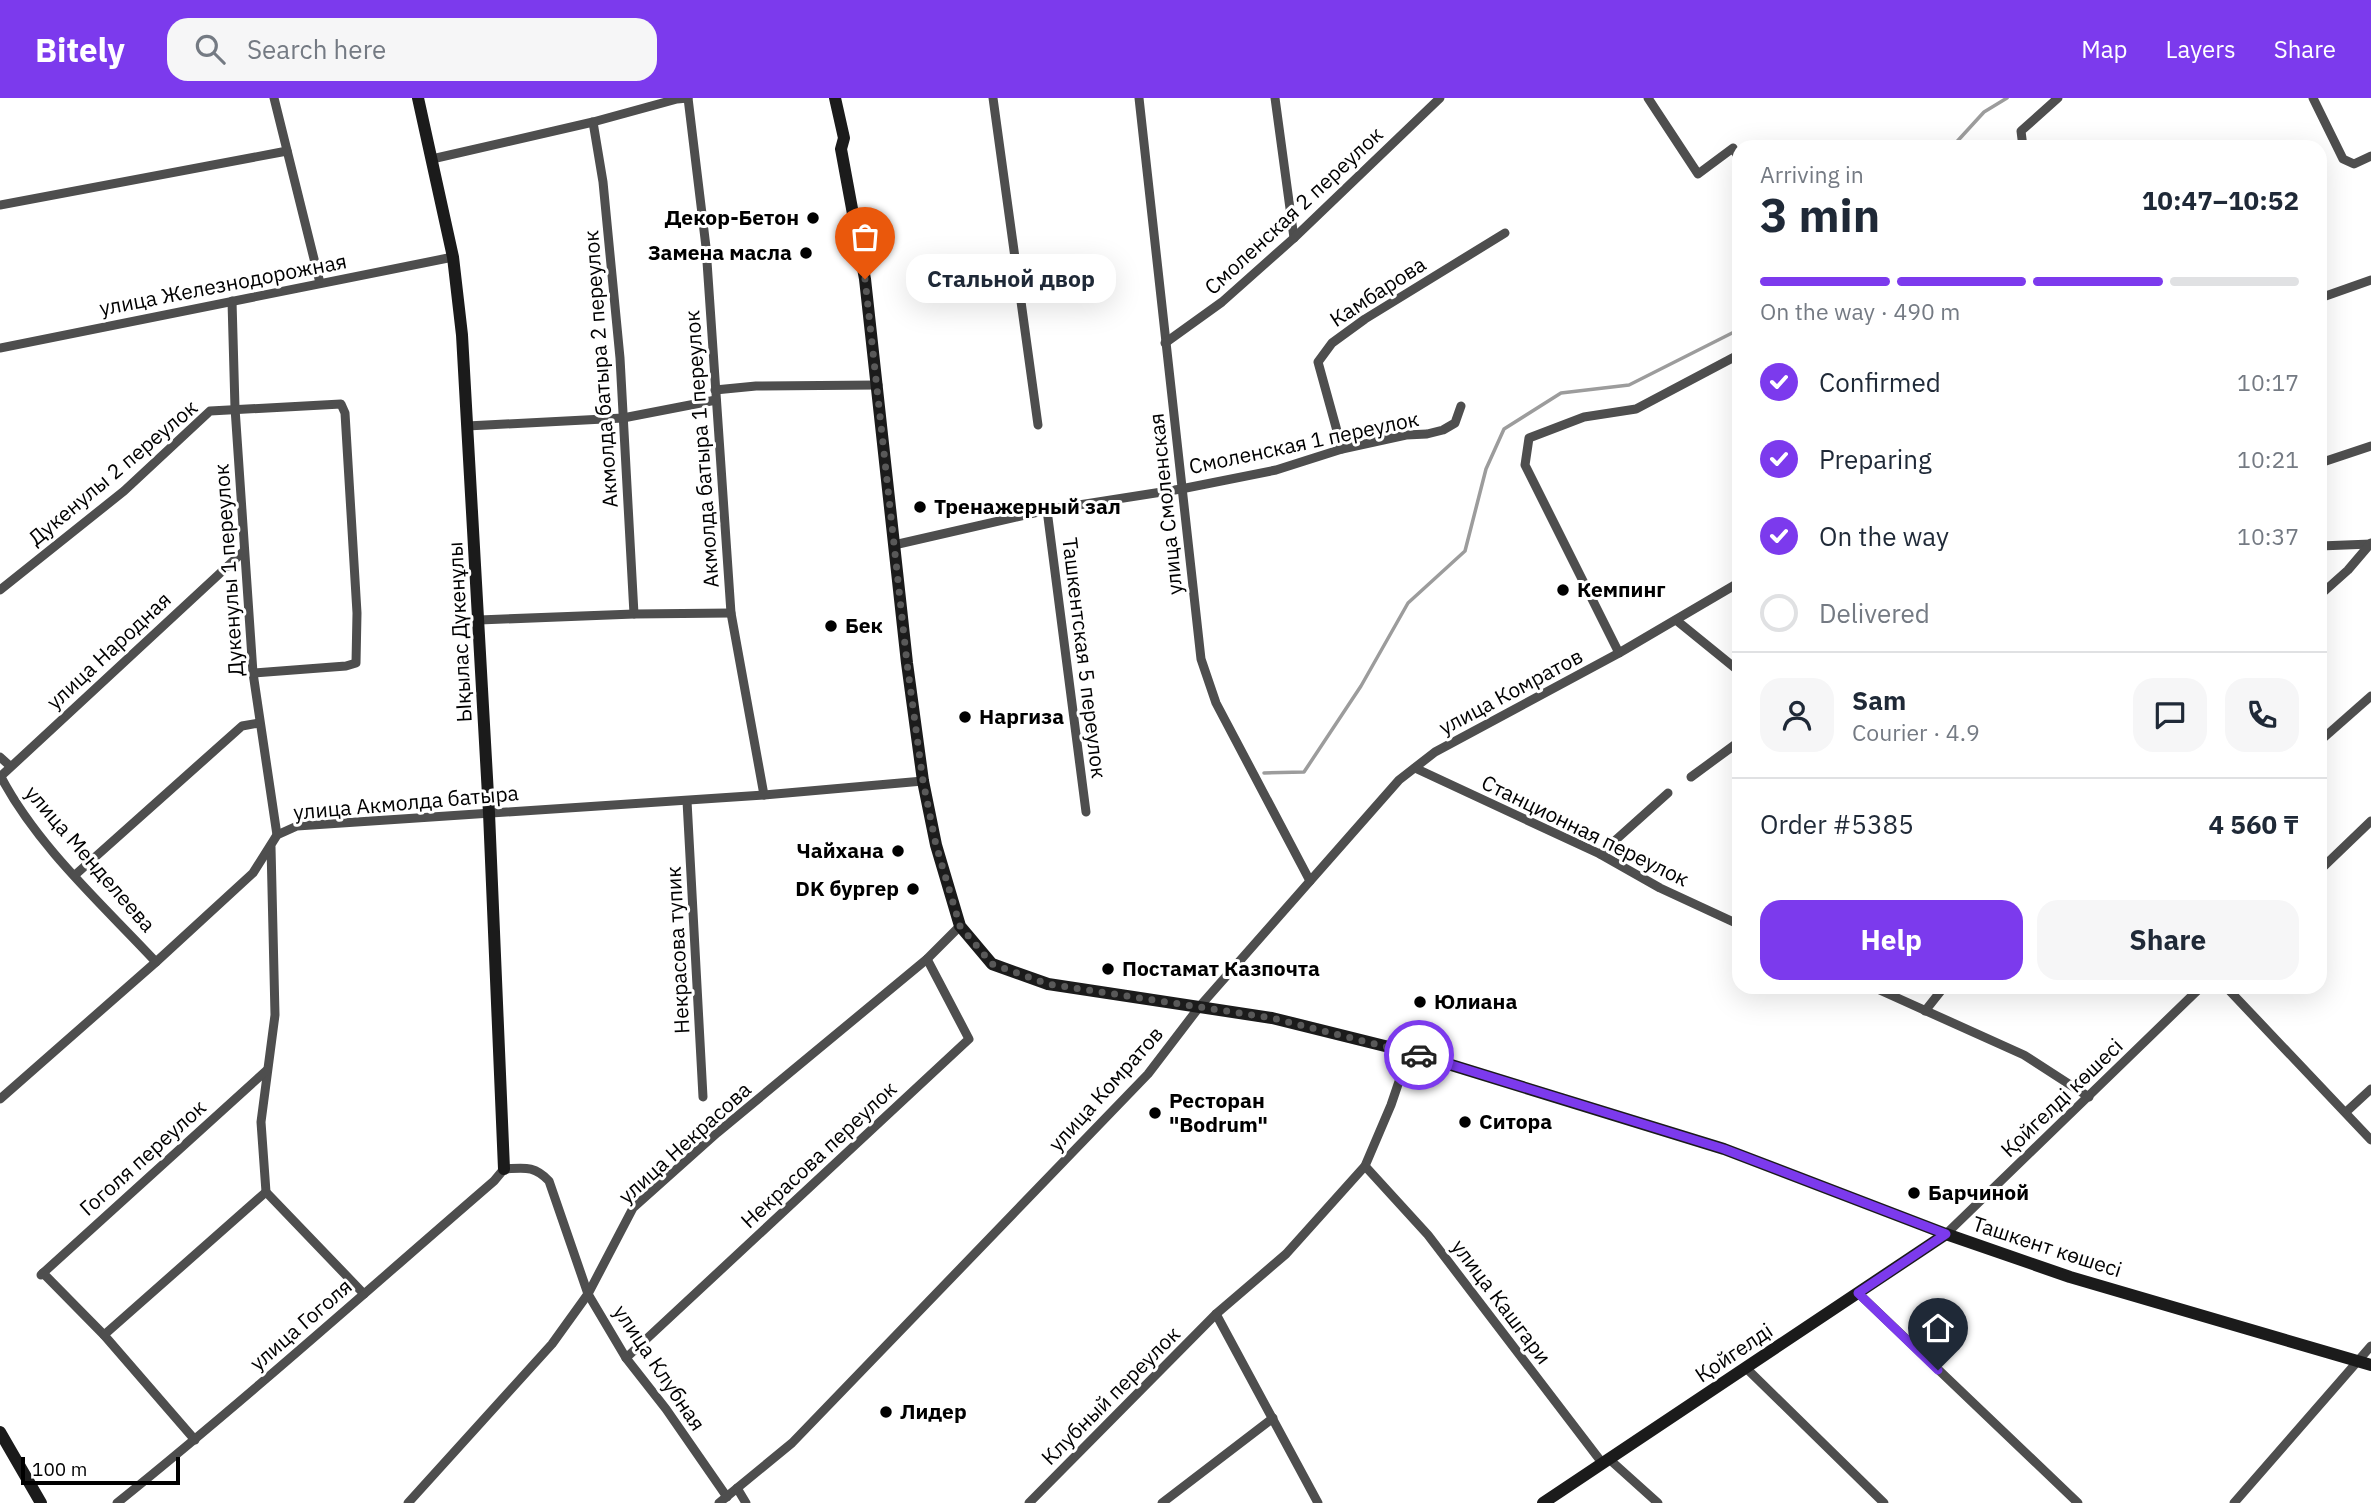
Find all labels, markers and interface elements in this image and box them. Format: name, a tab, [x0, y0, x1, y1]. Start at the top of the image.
search box	[167, 18, 657, 81]
text: Bitely	[35, 28, 125, 71]
icon: search	[191, 30, 229, 68]
text: Search here	[247, 32, 386, 66]
text: Map	[2081, 33, 2128, 65]
text: Layers	[2166, 33, 2236, 65]
text: Share	[2274, 33, 2336, 65]
street label: Смоленская 2 переулок	[1198, 120, 1389, 300]
text: Arriving in	[1760, 159, 1864, 189]
text: 10:47–10:52	[2142, 183, 2299, 217]
text: 3 min	[1760, 185, 1880, 245]
place label: Декор-Бетон	[664, 203, 799, 231]
pin	[835, 207, 895, 279]
marker: Декор-Бетон	[805, 210, 821, 226]
icon: bag	[846, 218, 884, 256]
street label: Акмолда батыра 2 переулок	[576, 229, 624, 509]
place label: Замена масла	[648, 238, 792, 266]
marker: Замена масла	[798, 245, 814, 261]
street label: улица Железнодорожная	[97, 246, 349, 322]
street label: Камбарова	[1324, 250, 1431, 333]
callout: Стальной двор	[907, 254, 1117, 304]
text: Стальной двор	[927, 263, 1095, 293]
text: On the way · 490 m	[1760, 296, 1960, 326]
street label: Акмолда батыра 1 переулок	[677, 309, 725, 589]
icon: check	[1760, 363, 1798, 401]
text: Confirmed	[1819, 365, 1941, 399]
text: 10:17	[2237, 367, 2299, 397]
street label: Дукенулы 2 переулок	[22, 393, 203, 551]
street label: Смоленская 1 переулок	[1186, 404, 1421, 480]
street label: улица Смоленская	[1142, 412, 1188, 596]
icon: check	[1760, 440, 1798, 478]
text: Preparing	[1819, 442, 1932, 476]
text: 10:21	[2237, 444, 2299, 474]
street label: Дукенулы 1 переулок	[207, 463, 249, 677]
place label: Тренажерный зал	[934, 492, 1121, 520]
marker: Тренажерный зал	[912, 499, 928, 515]
icon: check	[1760, 517, 1798, 555]
text: On the way	[1819, 519, 1949, 553]
text: 10:37	[2237, 521, 2299, 551]
street label: Ташкентская 5 переулок	[1056, 536, 1114, 780]
street label: Ықылас Дүкенұлы	[440, 541, 478, 723]
place label: Кемпинг	[1577, 575, 1666, 603]
marker: Кемпинг	[1555, 582, 1571, 598]
street label: улица Народная	[40, 585, 177, 715]
text: Delivered	[1819, 596, 1930, 630]
place label: Бек	[845, 611, 883, 639]
marker: Бек	[823, 618, 839, 634]
street label: улица Комратов	[1434, 641, 1587, 741]
button: person	[1760, 678, 1834, 752]
button: chat	[2133, 678, 2207, 752]
button: phone	[2225, 678, 2299, 752]
text: Sam	[1852, 683, 1906, 717]
place label: Наргиза	[979, 702, 1064, 730]
marker: Наргиза	[957, 709, 973, 725]
text: Courier · 4.9	[1852, 717, 1980, 747]
street label: Станционная переулок	[1477, 768, 1694, 893]
street label: улица Акмолда батыра	[292, 778, 520, 826]
street label: улица Менделеева	[19, 779, 162, 938]
text: Order #5385	[1760, 807, 1914, 841]
text: 4 560 ₸	[2209, 807, 2299, 841]
place label: Чайхана	[797, 836, 884, 864]
marker: Чайхана	[890, 843, 906, 859]
street label: Некрасова тупик	[659, 866, 695, 1035]
place label: DK бургер	[795, 874, 899, 902]
marker: DK бургер	[905, 881, 921, 897]
button: Help	[1760, 900, 2023, 980]
button: Share	[2037, 900, 2299, 980]
place label: Постамат Казпочта	[1122, 954, 1320, 982]
marker: Постамат Казпочта	[1100, 961, 1116, 977]
place label: Юлиана	[1434, 987, 1517, 1015]
marker: Юлиана	[1412, 994, 1428, 1010]
street label: улица Комратов	[1042, 1020, 1169, 1157]
courier	[1384, 1020, 1454, 1090]
street label: Қойгелді көшесі	[1994, 1032, 2129, 1163]
icon: car	[1400, 1036, 1438, 1074]
street label: улица Некрасова	[612, 1075, 757, 1209]
street label: Некрасова переулок	[734, 1075, 902, 1234]
place label: Ресторан "Bodrum"	[1169, 1086, 1268, 1138]
street label: Гоголя переулок	[73, 1093, 212, 1222]
marker: Ресторан "Bodrum"	[1147, 1105, 1163, 1121]
place label: Ситора	[1479, 1107, 1552, 1135]
marker: Ситора	[1457, 1114, 1473, 1130]
place label: Барчиной	[1928, 1178, 2029, 1206]
marker: Барчиной	[1906, 1185, 1922, 1201]
street label: Ташкент көшесі	[1969, 1209, 2126, 1283]
street label: улица Кашгари	[1446, 1233, 1558, 1370]
street label: улица Гоголя	[243, 1272, 357, 1376]
pin	[1908, 1298, 1968, 1370]
street label: улица Клубная	[607, 1299, 712, 1436]
icon: home	[1919, 1309, 1957, 1347]
street label: Қойгелді	[1689, 1316, 1778, 1388]
street label: Клубный переулок	[1035, 1320, 1186, 1471]
place label: Лидер	[900, 1397, 967, 1425]
marker: Лидер	[878, 1404, 894, 1420]
scale bar	[21, 1454, 180, 1486]
text: 100 m	[32, 1457, 87, 1481]

